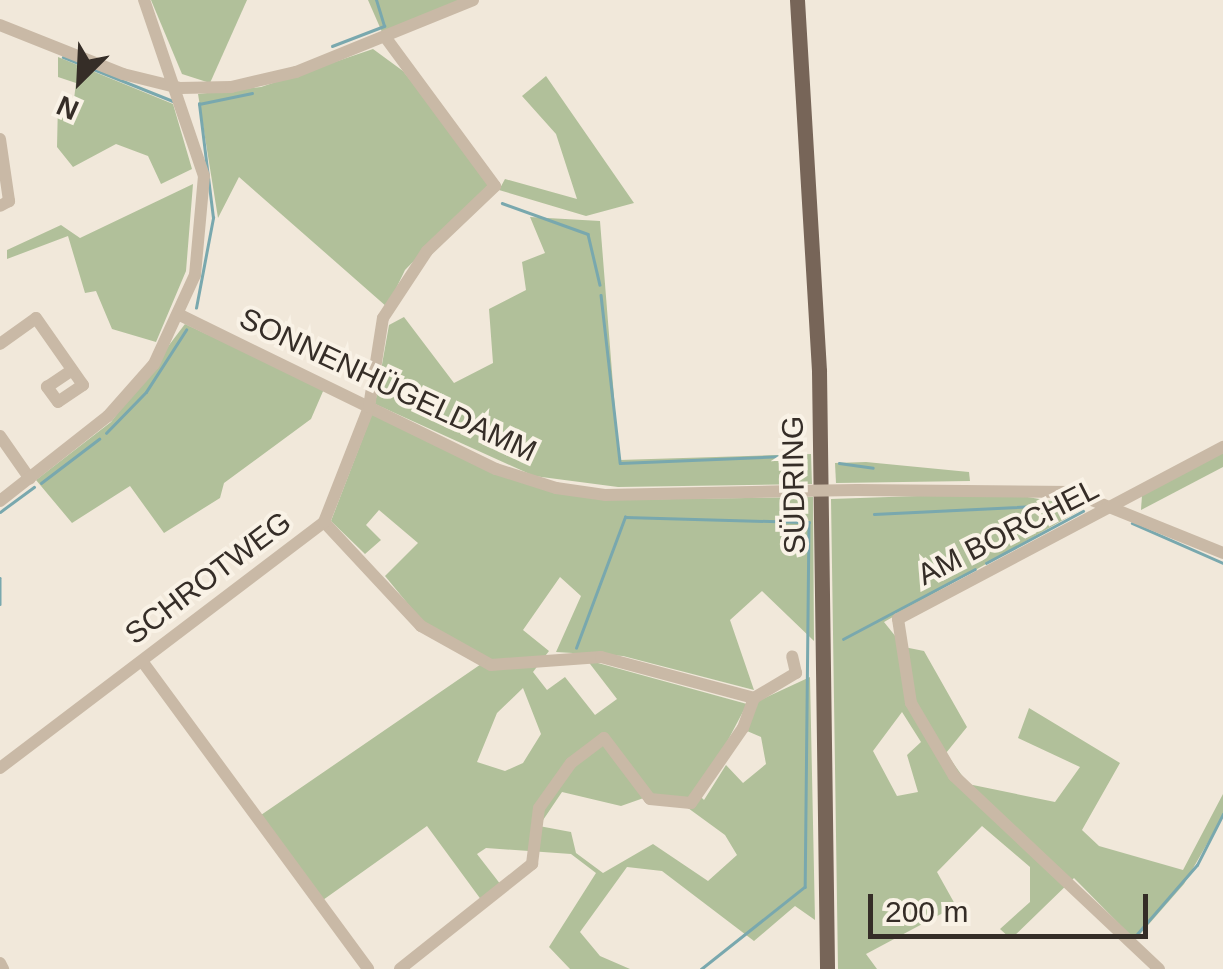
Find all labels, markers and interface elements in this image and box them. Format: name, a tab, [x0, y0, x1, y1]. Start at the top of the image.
north arrow	[30, 30, 130, 130]
text: N	[52, 90, 83, 126]
street label: SONNENHÜGELDAMM	[234, 300, 542, 470]
street label: SÜDRING	[775, 416, 813, 554]
street label: AM BORCHEL	[911, 471, 1105, 593]
street label: SCHROTWEG	[118, 504, 298, 652]
scale bar	[873, 874, 1153, 936]
text: 200 m	[885, 895, 968, 928]

